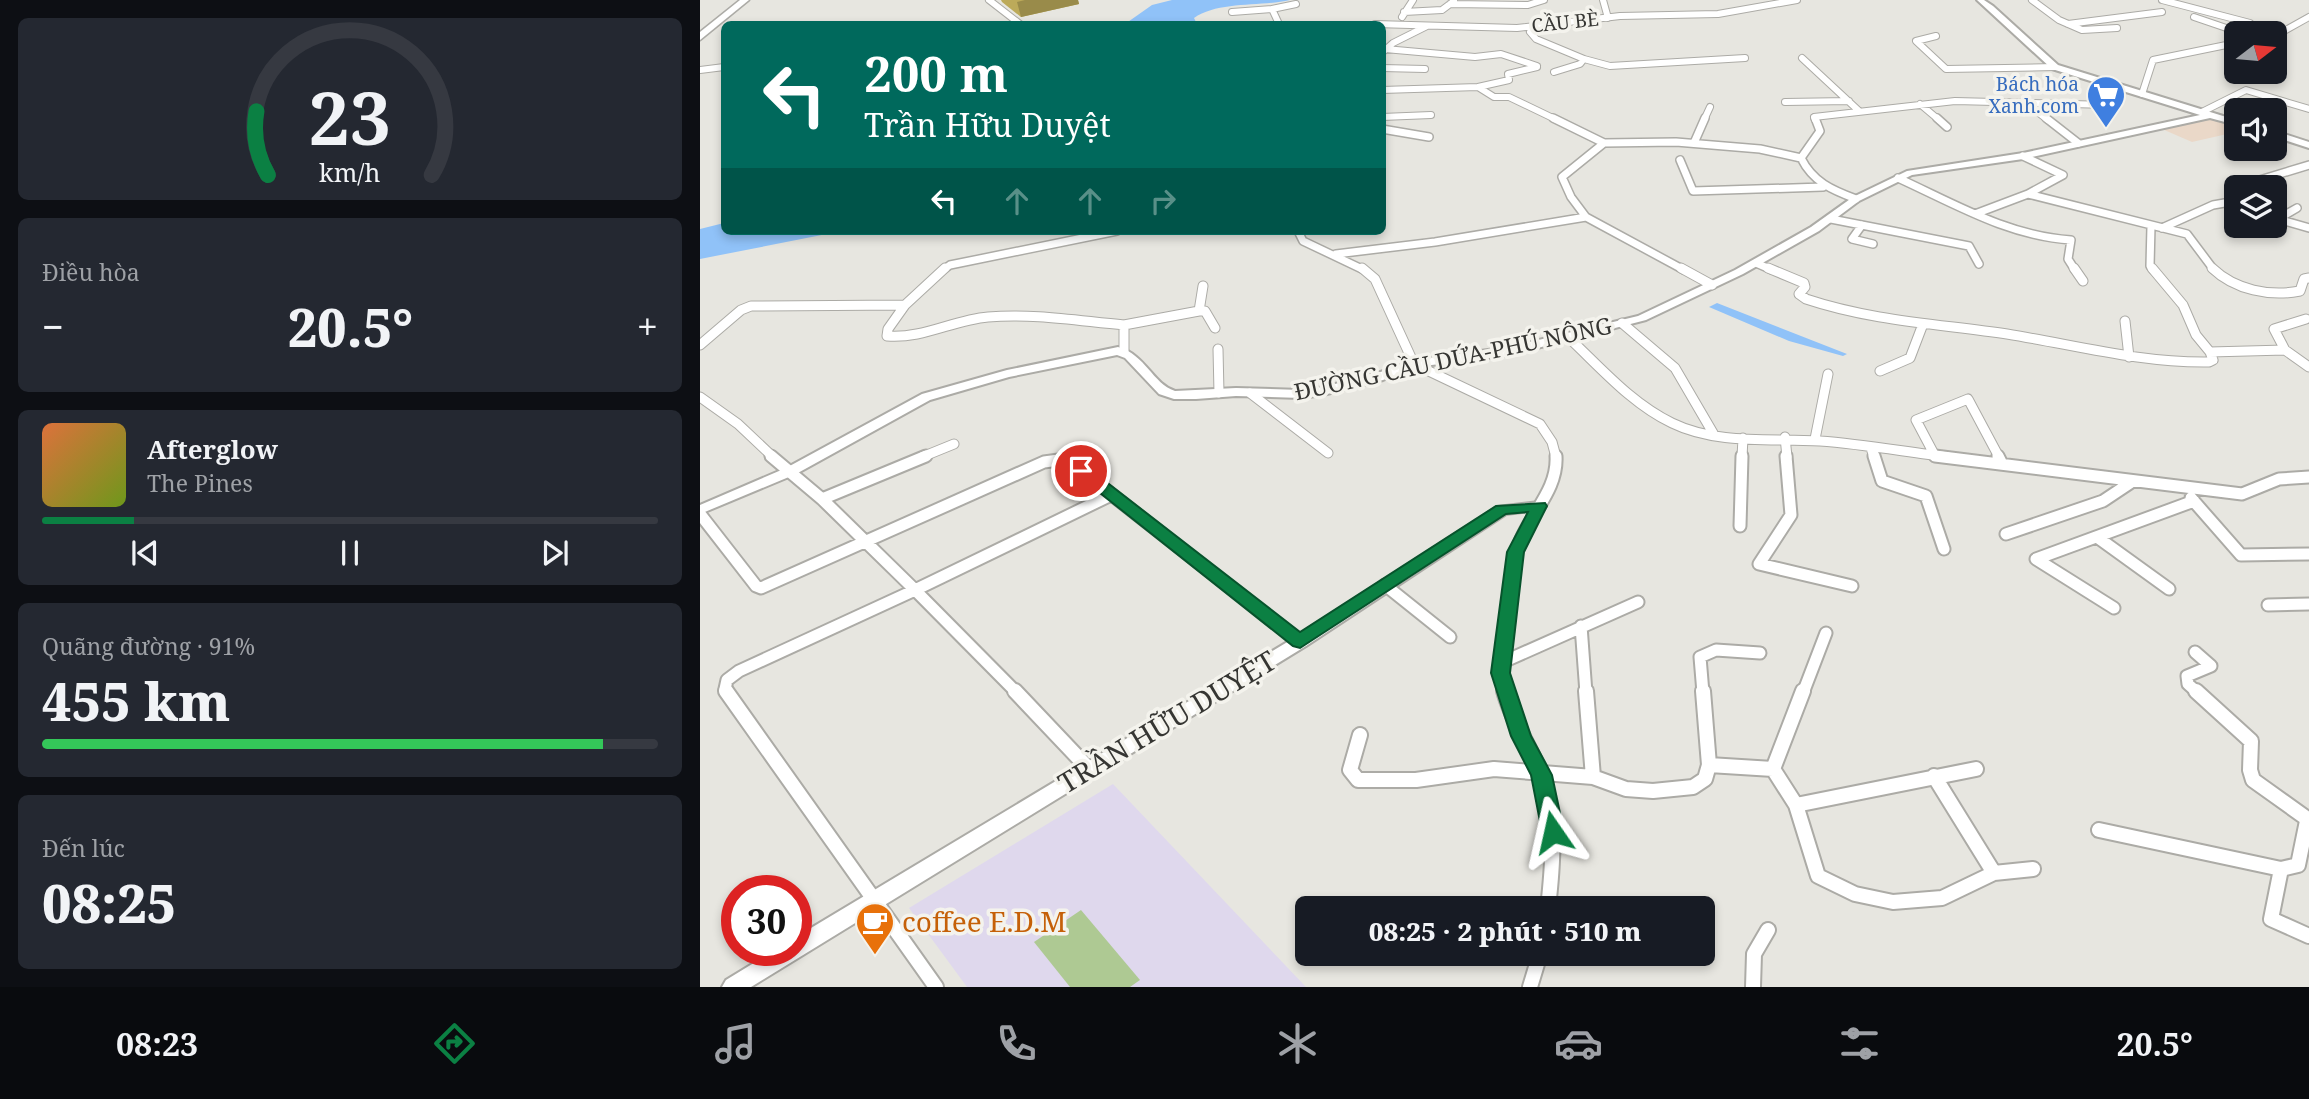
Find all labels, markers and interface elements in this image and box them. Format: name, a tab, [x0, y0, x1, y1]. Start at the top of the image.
street label: CẦU BÈ	[1530, 6, 1600, 38]
north arrow	[2224, 21, 2287, 84]
map controls	[2224, 21, 2287, 238]
text: 200 m	[864, 40, 1008, 106]
icon: left	[749, 49, 840, 140]
text: 23	[309, 67, 391, 166]
place label: Bách hóa Xanh.com	[1988, 71, 2079, 119]
supermarket icon: Bách hóa Xanh.com	[2085, 74, 2127, 129]
button: sound	[2224, 98, 2287, 161]
text: Trần Hữu Duyệt	[864, 103, 1111, 146]
text: km/h	[319, 155, 381, 189]
button: layers	[2224, 175, 2287, 238]
icon: left	[925, 182, 963, 220]
icon: ahead	[998, 182, 1036, 220]
icon: ahead	[1071, 182, 1109, 220]
icon: right	[1144, 182, 1182, 220]
text: Điều hòa	[42, 256, 140, 288]
text: 20.5°	[288, 291, 413, 362]
text: −	[42, 300, 64, 352]
text: +	[637, 300, 658, 352]
street label: ĐƯỜNG CẦU DỨA-PHÚ NÔNG	[1291, 309, 1615, 407]
text: Afterglow	[147, 431, 278, 467]
pin	[1051, 441, 1111, 501]
icon: arrive	[1062, 452, 1100, 490]
text: The Pines	[147, 467, 253, 499]
icon: previous	[126, 534, 164, 572]
icon: pause	[331, 534, 369, 572]
icon: next	[536, 534, 574, 572]
text: Quãng đường · 91%	[42, 630, 255, 662]
street label: TRẦN HỮU DUYỆT	[1050, 641, 1282, 801]
text: 455 km	[42, 665, 230, 736]
position arrow	[1516, 795, 1590, 869]
text: Đến lúc	[42, 832, 125, 864]
text: 08:25	[42, 867, 176, 938]
speed limit sign: 30	[721, 875, 812, 966]
cafe icon: coffee E.D.M	[854, 901, 896, 956]
place label: coffee E.D.M	[902, 902, 1067, 940]
text: 08:25 · 2 phút · 510 m	[1369, 913, 1641, 949]
icon: directions	[430, 1019, 479, 1068]
icon: music	[711, 1019, 760, 1068]
icon: phone	[992, 1019, 1041, 1068]
icon: climate	[1273, 1019, 1322, 1068]
icon: car	[1554, 1019, 1603, 1068]
icon: filters	[1835, 1019, 1884, 1068]
text: 08:23	[116, 1022, 198, 1065]
text: 20.5°	[2116, 1022, 2193, 1065]

